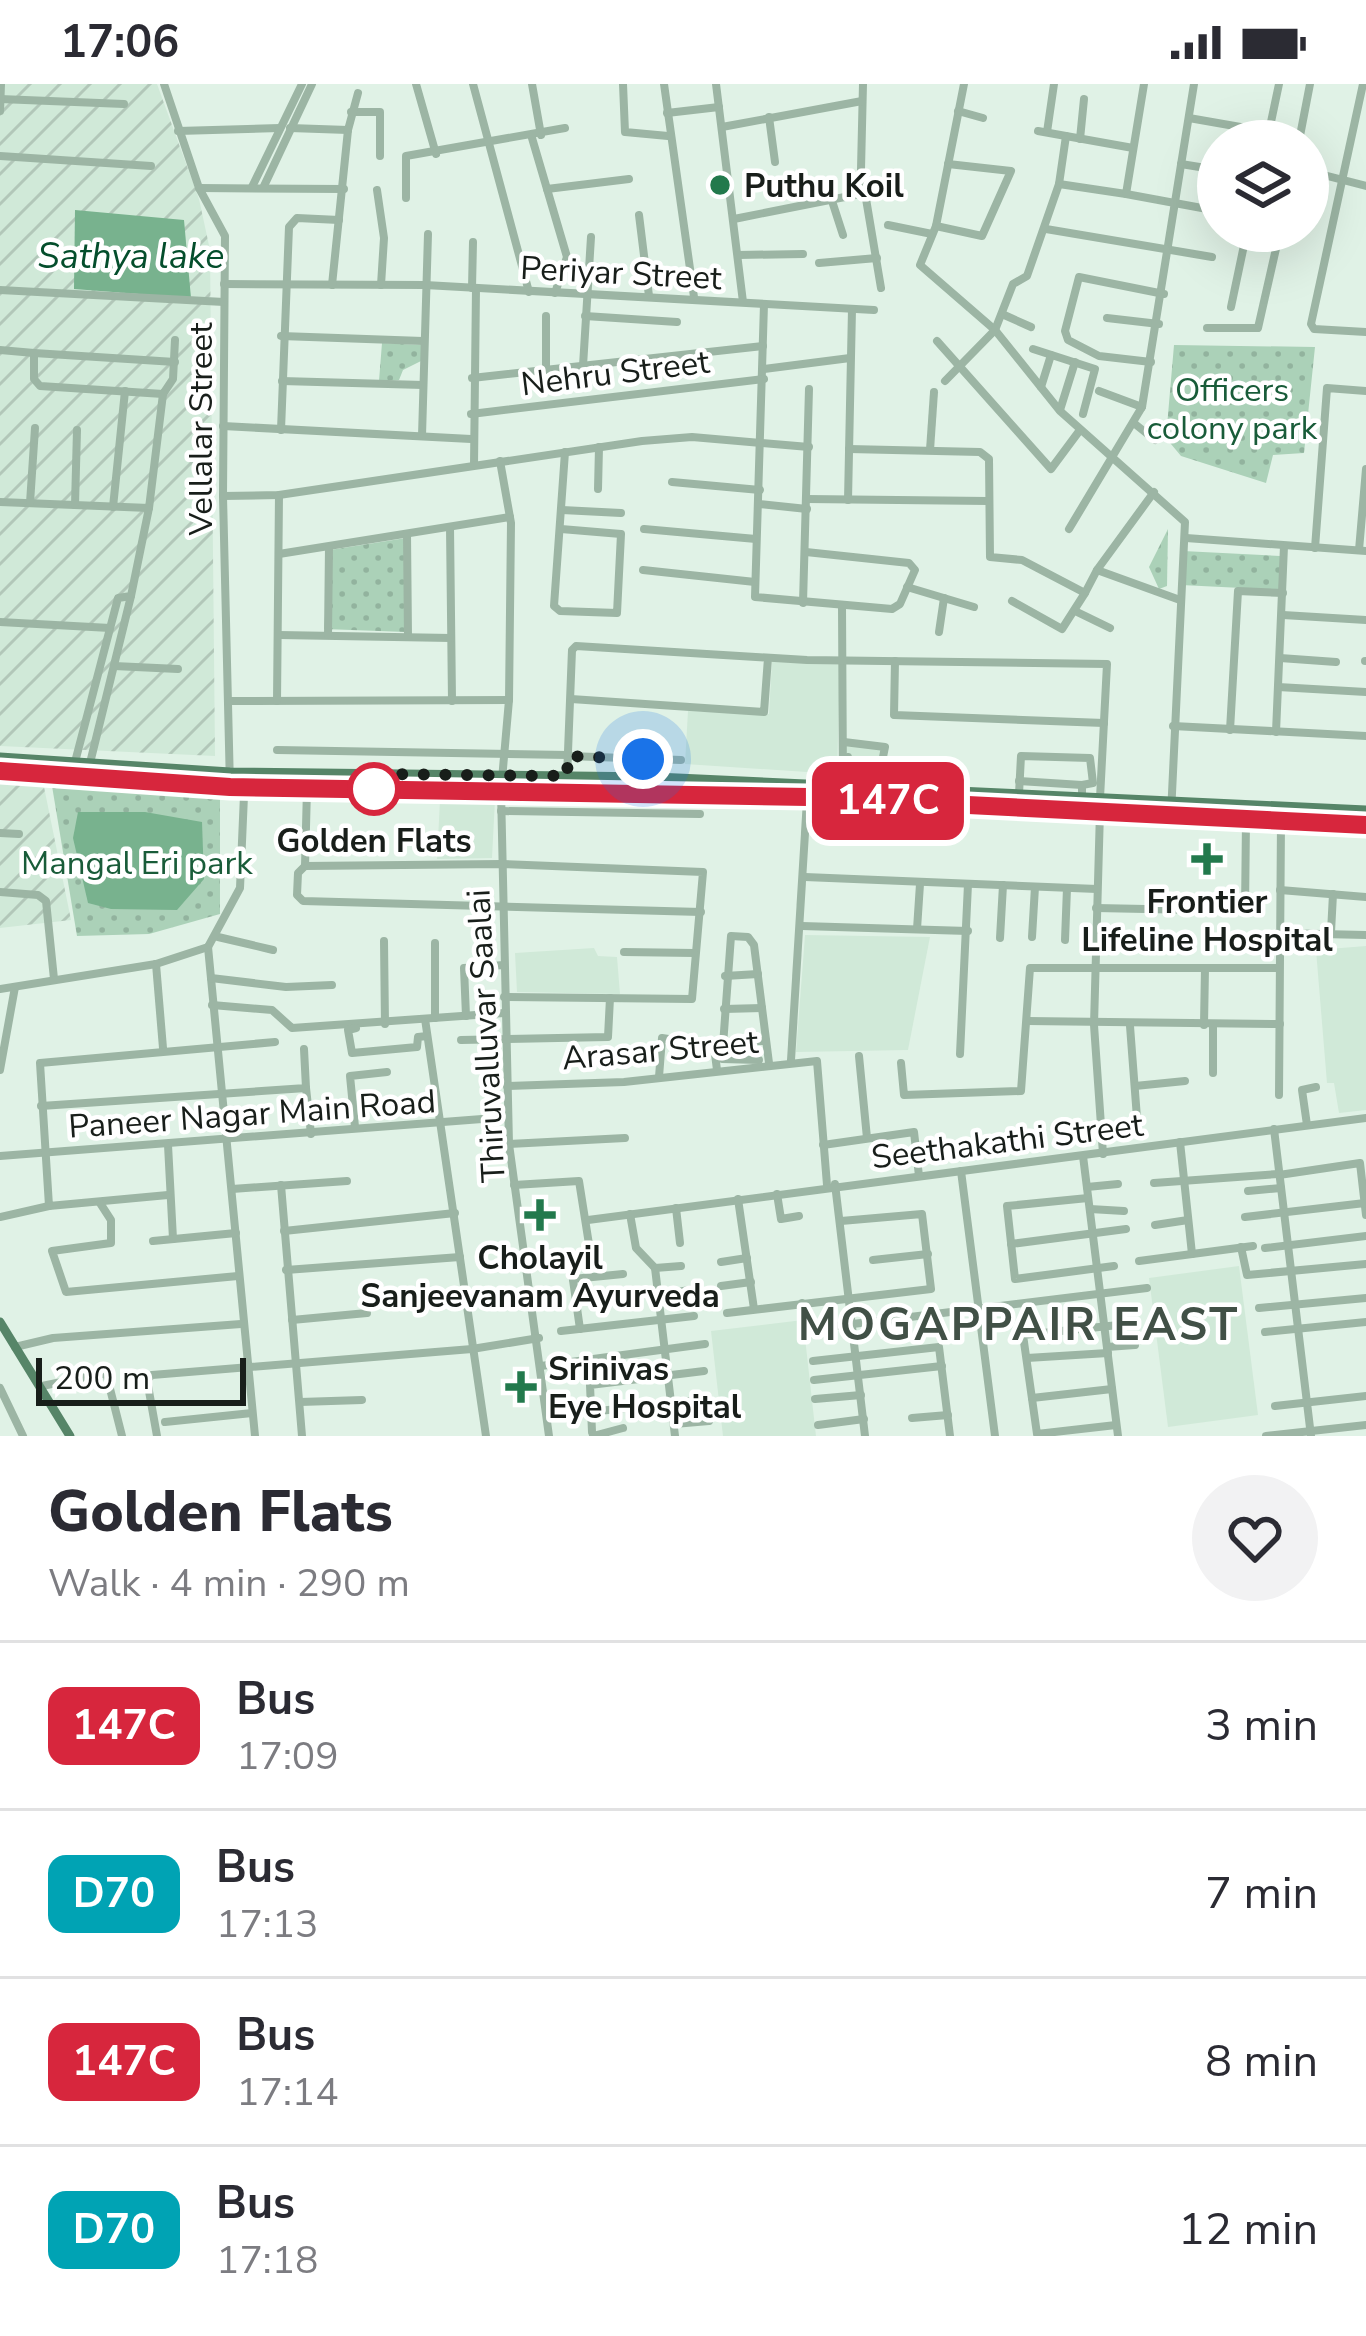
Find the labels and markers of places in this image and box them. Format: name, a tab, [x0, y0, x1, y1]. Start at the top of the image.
place label: Puthu Koil	[744, 164, 904, 209]
marker: Puthu Koil	[707, 172, 733, 198]
marker: Golden Flats	[349, 764, 399, 814]
place label: Golden Flats	[276, 819, 472, 864]
marker: Frontier Lifeline Hospital	[1191, 843, 1223, 875]
place label: Frontier Lifeline Hospital	[1081, 880, 1333, 963]
marker: Cholayil Sanjeevanam Ayurveda	[524, 1199, 556, 1231]
place label: Cholayil Sanjeevanam Ayurveda	[360, 1236, 720, 1319]
place label: Srinivas Eye Hospital	[548, 1347, 742, 1430]
marker: Srinivas Eye Hospital	[505, 1371, 537, 1403]

